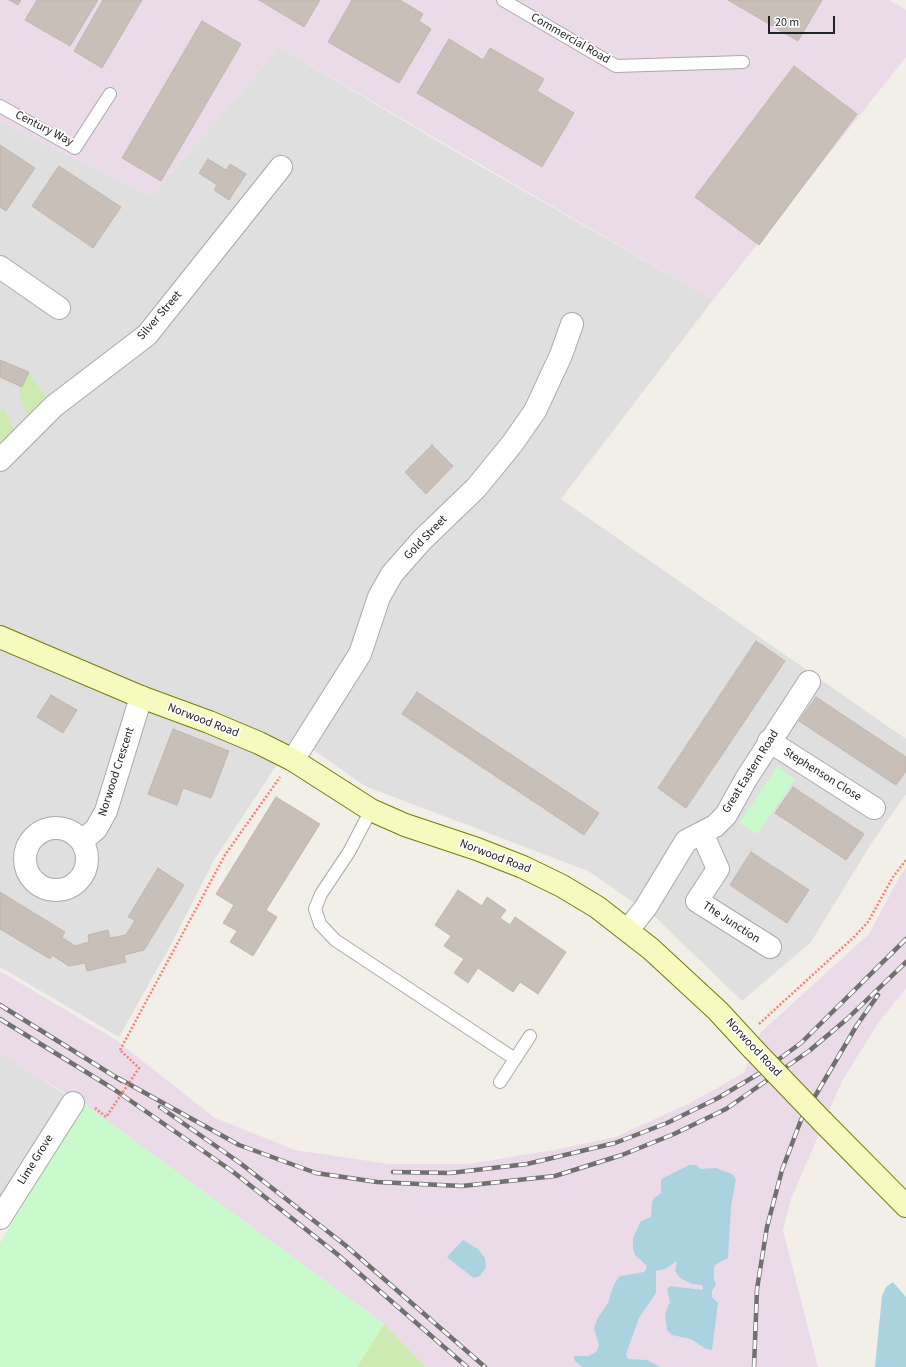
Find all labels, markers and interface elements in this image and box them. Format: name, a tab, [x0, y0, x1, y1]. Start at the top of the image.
scale bar	[770, 8, 837, 34]
street label: Commercial Road	[528, 11, 612, 67]
text: 20 m	[775, 14, 799, 31]
street label: Century Way	[13, 108, 75, 150]
street label: Silver Street	[135, 288, 185, 344]
street label: Gold Street	[401, 513, 451, 563]
street label: Norwood Road	[165, 701, 241, 741]
street label: Norwood Crescent	[96, 726, 138, 818]
street label: Great Eastern Road	[720, 728, 782, 816]
street label: Stephenson Close	[780, 745, 864, 805]
street label: Norwood Road	[457, 837, 533, 877]
street label: The Junction	[700, 899, 762, 947]
street label: Norwood Road	[722, 1016, 784, 1080]
street label: Lime Grove	[15, 1132, 57, 1188]

